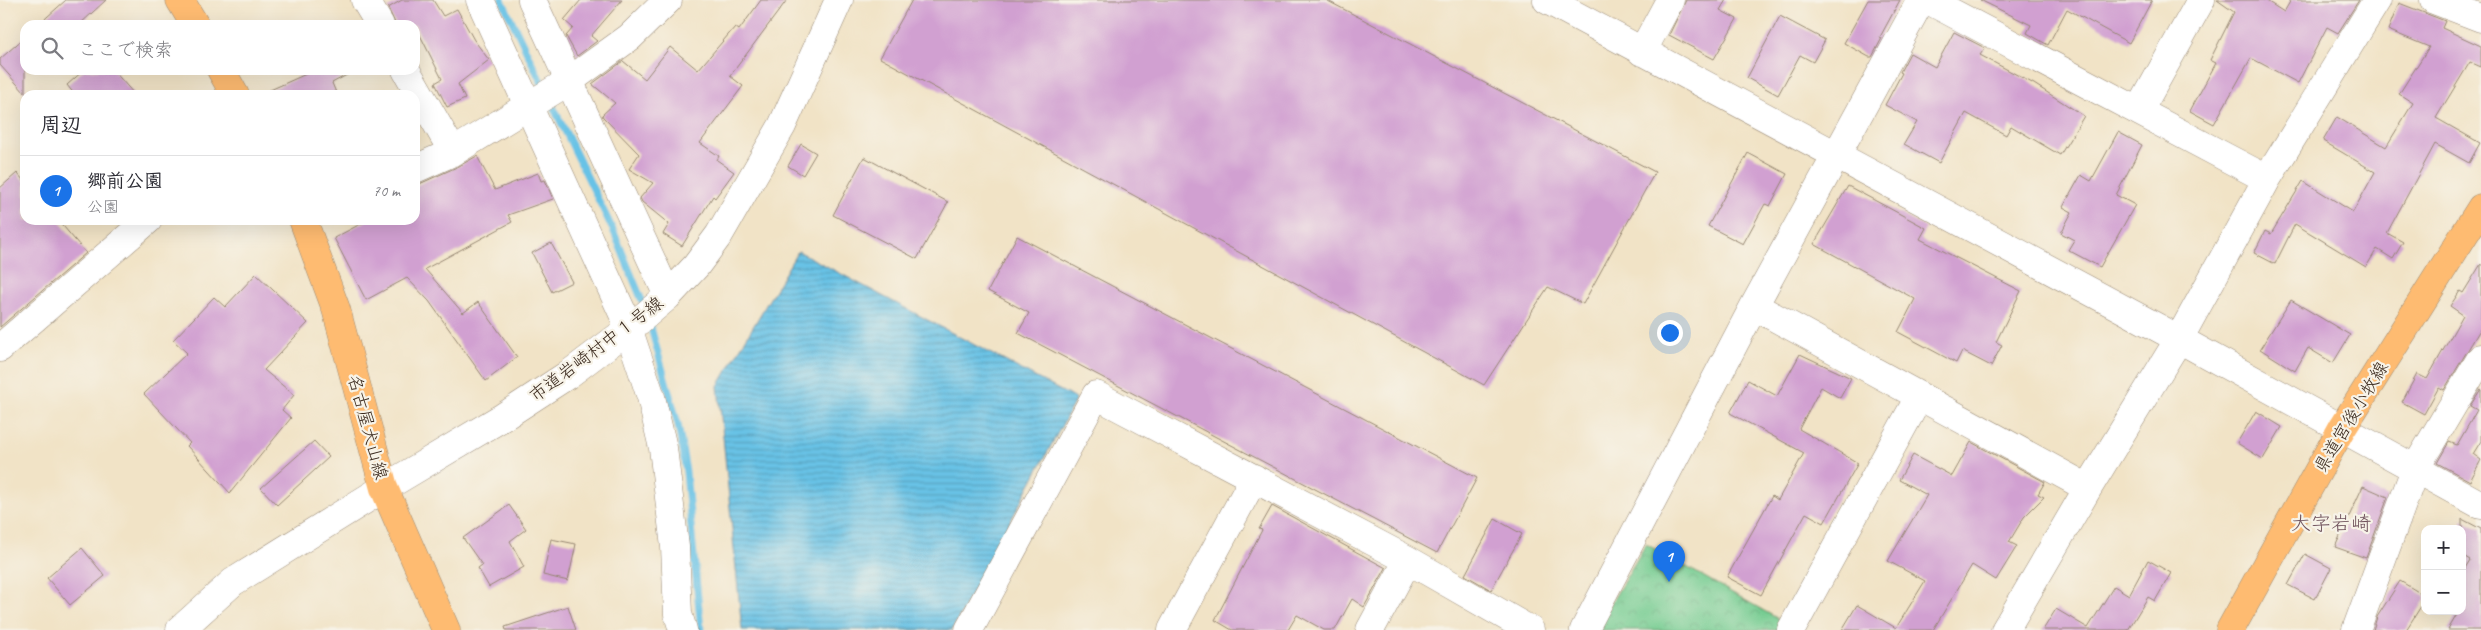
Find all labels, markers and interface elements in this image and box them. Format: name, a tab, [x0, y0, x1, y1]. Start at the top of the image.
search box	[20, 20, 420, 75]
icon: search	[38, 34, 66, 62]
text: ここで検索	[78, 38, 173, 62]
text: 周辺	[40, 112, 82, 138]
text: 郷前公園	[87, 169, 163, 193]
text: 1	[52, 181, 60, 201]
text: 70 m	[373, 181, 400, 201]
text: 公園	[87, 197, 119, 217]
street label: 市道岩崎村中１号線	[525, 291, 667, 407]
your location	[1657, 320, 1683, 346]
street label: 県道宮後小牧線	[2309, 357, 2393, 477]
street label: 名古屋犬山線	[343, 372, 393, 482]
district label: 大字岩崎	[2291, 511, 2371, 536]
map controls	[2421, 525, 2466, 615]
button: +	[2421, 525, 2466, 570]
pin: 1	[1653, 541, 1685, 582]
button: −	[2421, 570, 2466, 615]

